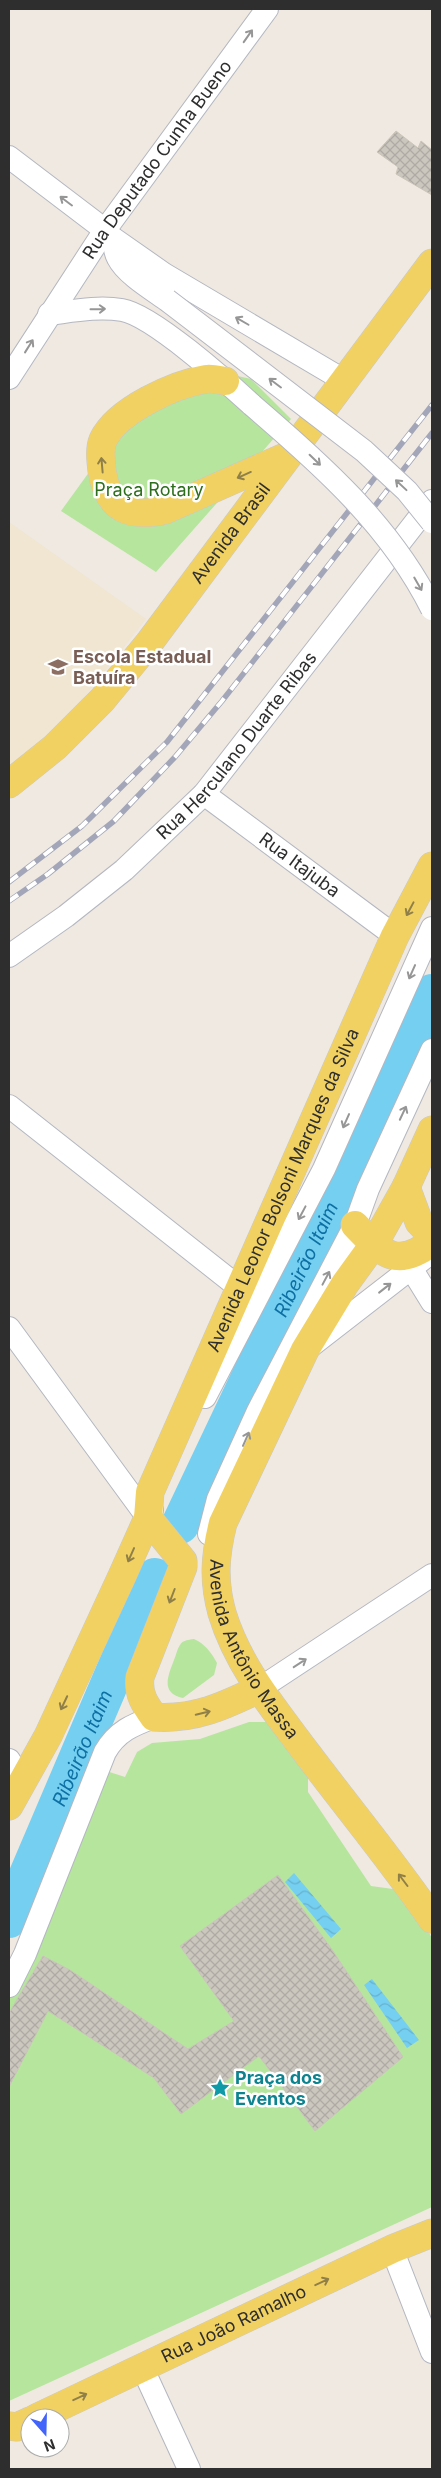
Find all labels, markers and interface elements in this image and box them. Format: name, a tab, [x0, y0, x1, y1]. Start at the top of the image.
one-way arrow	[243, 29, 253, 43]
street label: Rua Deputado Cunha Bueno	[78, 56, 236, 263]
one-way arrow	[59, 196, 73, 206]
one-way arrow	[89, 304, 105, 314]
one-way arrow	[236, 315, 250, 325]
one-way arrow	[24, 339, 34, 353]
one-way arrow	[269, 377, 282, 388]
one-way arrow	[309, 454, 321, 466]
one-way arrow	[97, 458, 107, 474]
one-way arrow	[237, 471, 252, 480]
park label: Praça Rotary	[94, 479, 204, 500]
street label: Avenida Brasil	[186, 479, 274, 587]
one-way arrow	[395, 479, 407, 491]
one-way arrow	[414, 577, 424, 591]
place label: Escola Estadual Batuíra	[73, 646, 211, 688]
street label: Rua Herculano Duarte Ribas	[152, 647, 321, 843]
school or university icon: Escola Estadual Batuíra	[47, 656, 69, 678]
street label: Rua Itajuba	[255, 828, 344, 901]
one-way arrow	[404, 901, 414, 916]
one-way arrow	[407, 964, 417, 979]
street label: Avenida Leonor Bolsoni Marques da Silva	[202, 1025, 363, 1355]
one-way arrow	[399, 1106, 409, 1121]
one-way arrow	[341, 1113, 351, 1128]
water label: Ribeirão Itaim	[269, 1199, 343, 1321]
one-way arrow	[297, 1205, 307, 1220]
one-way arrow	[322, 1271, 332, 1285]
one-way arrow	[378, 1282, 391, 1293]
one-way arrow	[241, 1432, 251, 1447]
one-way arrow	[126, 1547, 136, 1562]
street label: Avenida Antônio Massa	[206, 1559, 303, 1743]
one-way arrow	[167, 1588, 176, 1603]
one-way arrow	[292, 1657, 306, 1667]
water label: Ribeirão Itaim	[48, 1687, 117, 1810]
one-way arrow	[59, 1695, 68, 1710]
one-way arrow	[194, 1708, 210, 1717]
one-way arrow	[398, 1873, 408, 1887]
place label: Praça dos Eventos	[235, 2067, 322, 2109]
place icon: Praça dos Eventos	[209, 2077, 231, 2099]
one-way arrow	[314, 2277, 329, 2287]
street label: Rua João Ramalho	[158, 2280, 309, 2367]
one-way arrow	[72, 2392, 87, 2401]
north arrow	[20, 2408, 70, 2458]
text: N	[42, 2436, 58, 2455]

